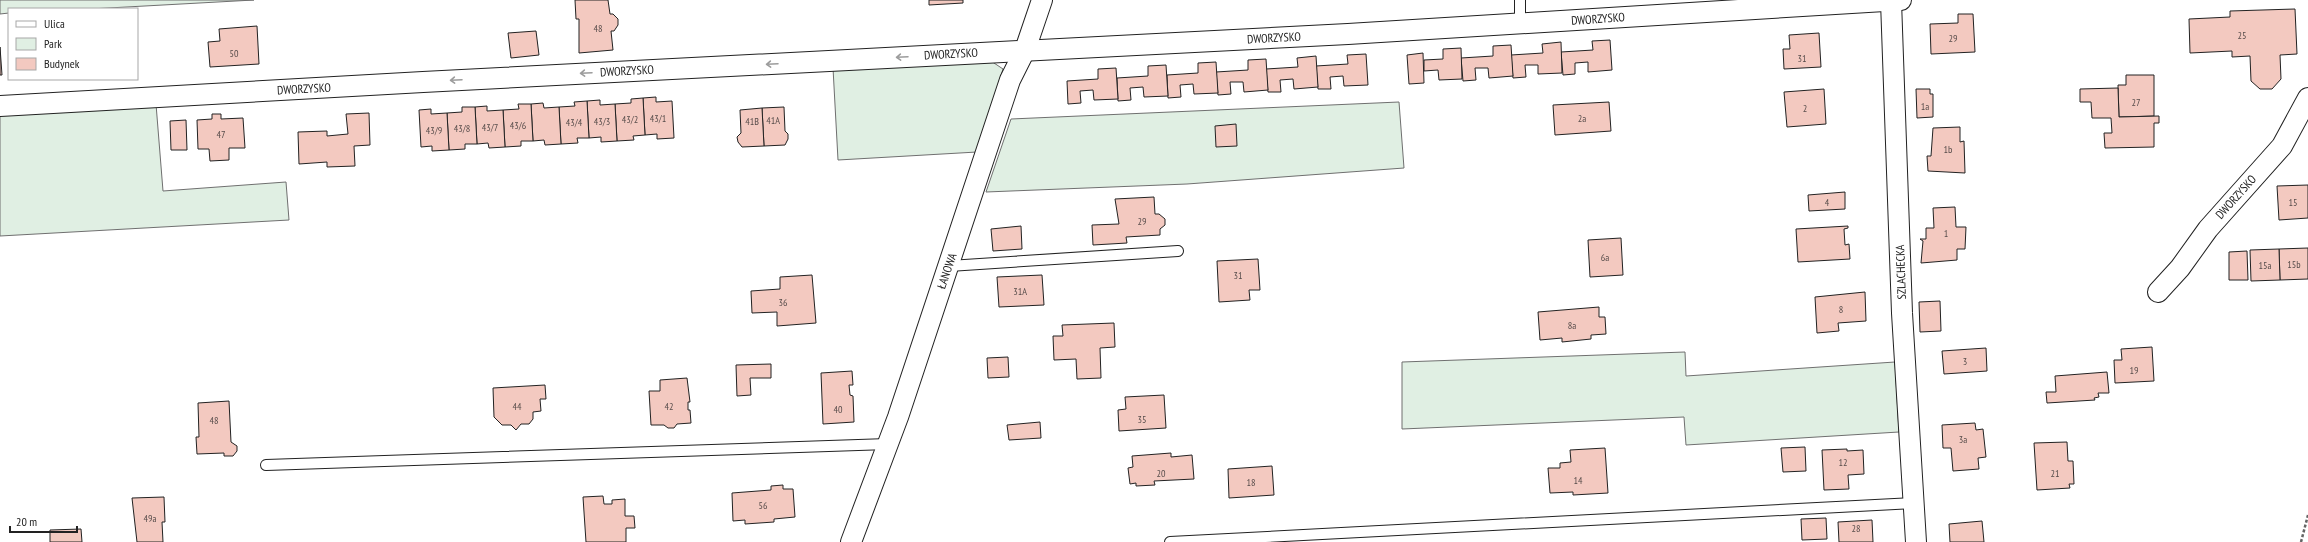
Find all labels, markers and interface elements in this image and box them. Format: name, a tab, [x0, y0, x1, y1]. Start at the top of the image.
legend	[8, 8, 138, 80]
street label: DWORZYSKO	[1571, 9, 1626, 28]
text: Ulica	[44, 16, 65, 31]
house number: 48	[594, 22, 603, 35]
street label: DWORZYSKO	[1247, 29, 1302, 46]
house number: 25	[2238, 29, 2247, 42]
house number: 29	[1949, 32, 1958, 45]
text: Park	[44, 36, 62, 51]
street label: DWORZYSKO	[924, 45, 979, 62]
house number: 50	[230, 47, 239, 60]
house number: 31	[1798, 52, 1807, 65]
one-way arrow	[896, 53, 909, 60]
text: Budynek	[44, 56, 80, 71]
one-way arrow	[766, 60, 779, 67]
street label: DWORZYSKO	[600, 62, 655, 79]
one-way arrow	[580, 70, 593, 77]
one-way arrow	[450, 77, 463, 84]
street label: DWORZYSKO	[277, 80, 332, 97]
house number: 27	[2132, 96, 2141, 109]
house number: 1a	[1921, 100, 1929, 113]
house number: 2	[1803, 102, 1807, 115]
house number: 43/1	[650, 112, 666, 125]
house number: 2a	[1578, 112, 1586, 125]
house number: 43/2	[622, 113, 638, 126]
house number: 41A	[766, 114, 780, 127]
house number: 43/3	[594, 115, 610, 128]
house number: 41B	[745, 115, 759, 128]
house number: 43/4	[566, 116, 583, 129]
house number: 43/6	[510, 119, 527, 132]
house number: 43/7	[482, 121, 498, 134]
house number: 43/8	[454, 122, 470, 135]
house number: 43/9	[426, 124, 442, 137]
house number: 47	[217, 128, 226, 141]
house number: 1b	[1944, 143, 1952, 156]
street label: DWORZYSKO	[2212, 171, 2260, 222]
house number: 4	[1825, 196, 1830, 209]
house number: 15	[2289, 196, 2298, 209]
house number: 29	[1138, 215, 1147, 228]
house number: 1	[1944, 227, 1948, 240]
street label: SZLACHECKA	[1892, 244, 1909, 300]
street label: ŁANOWA	[933, 251, 960, 291]
house number: 6a	[1601, 251, 1609, 264]
house number: 15b	[2287, 258, 2301, 271]
house number: 15a	[2259, 259, 2272, 272]
house number: 31	[1234, 269, 1243, 282]
house number: 31A	[1013, 285, 1027, 298]
house number: 36	[779, 296, 788, 309]
house number: 8	[1839, 303, 1843, 316]
house number: 8a	[1568, 319, 1576, 332]
house number: 3	[1963, 355, 1967, 368]
house number: 19	[2130, 364, 2139, 377]
house number: 44	[513, 400, 522, 413]
house number: 42	[665, 400, 674, 413]
house number: 40	[834, 403, 843, 416]
house number: 35	[1138, 413, 1147, 426]
house number: 48	[210, 414, 219, 427]
house number: 3a	[1959, 433, 1967, 446]
house number: 12	[1839, 456, 1848, 469]
house number: 20	[1157, 467, 1166, 480]
house number: 21	[2051, 467, 2060, 480]
house number: 14	[1574, 474, 1583, 487]
house number: 18	[1247, 476, 1256, 489]
house number: 56	[759, 499, 768, 512]
scale bar	[10, 508, 77, 534]
house number: 49a	[144, 512, 157, 525]
text: 20 m	[16, 514, 37, 529]
house number: 28	[1852, 522, 1861, 535]

